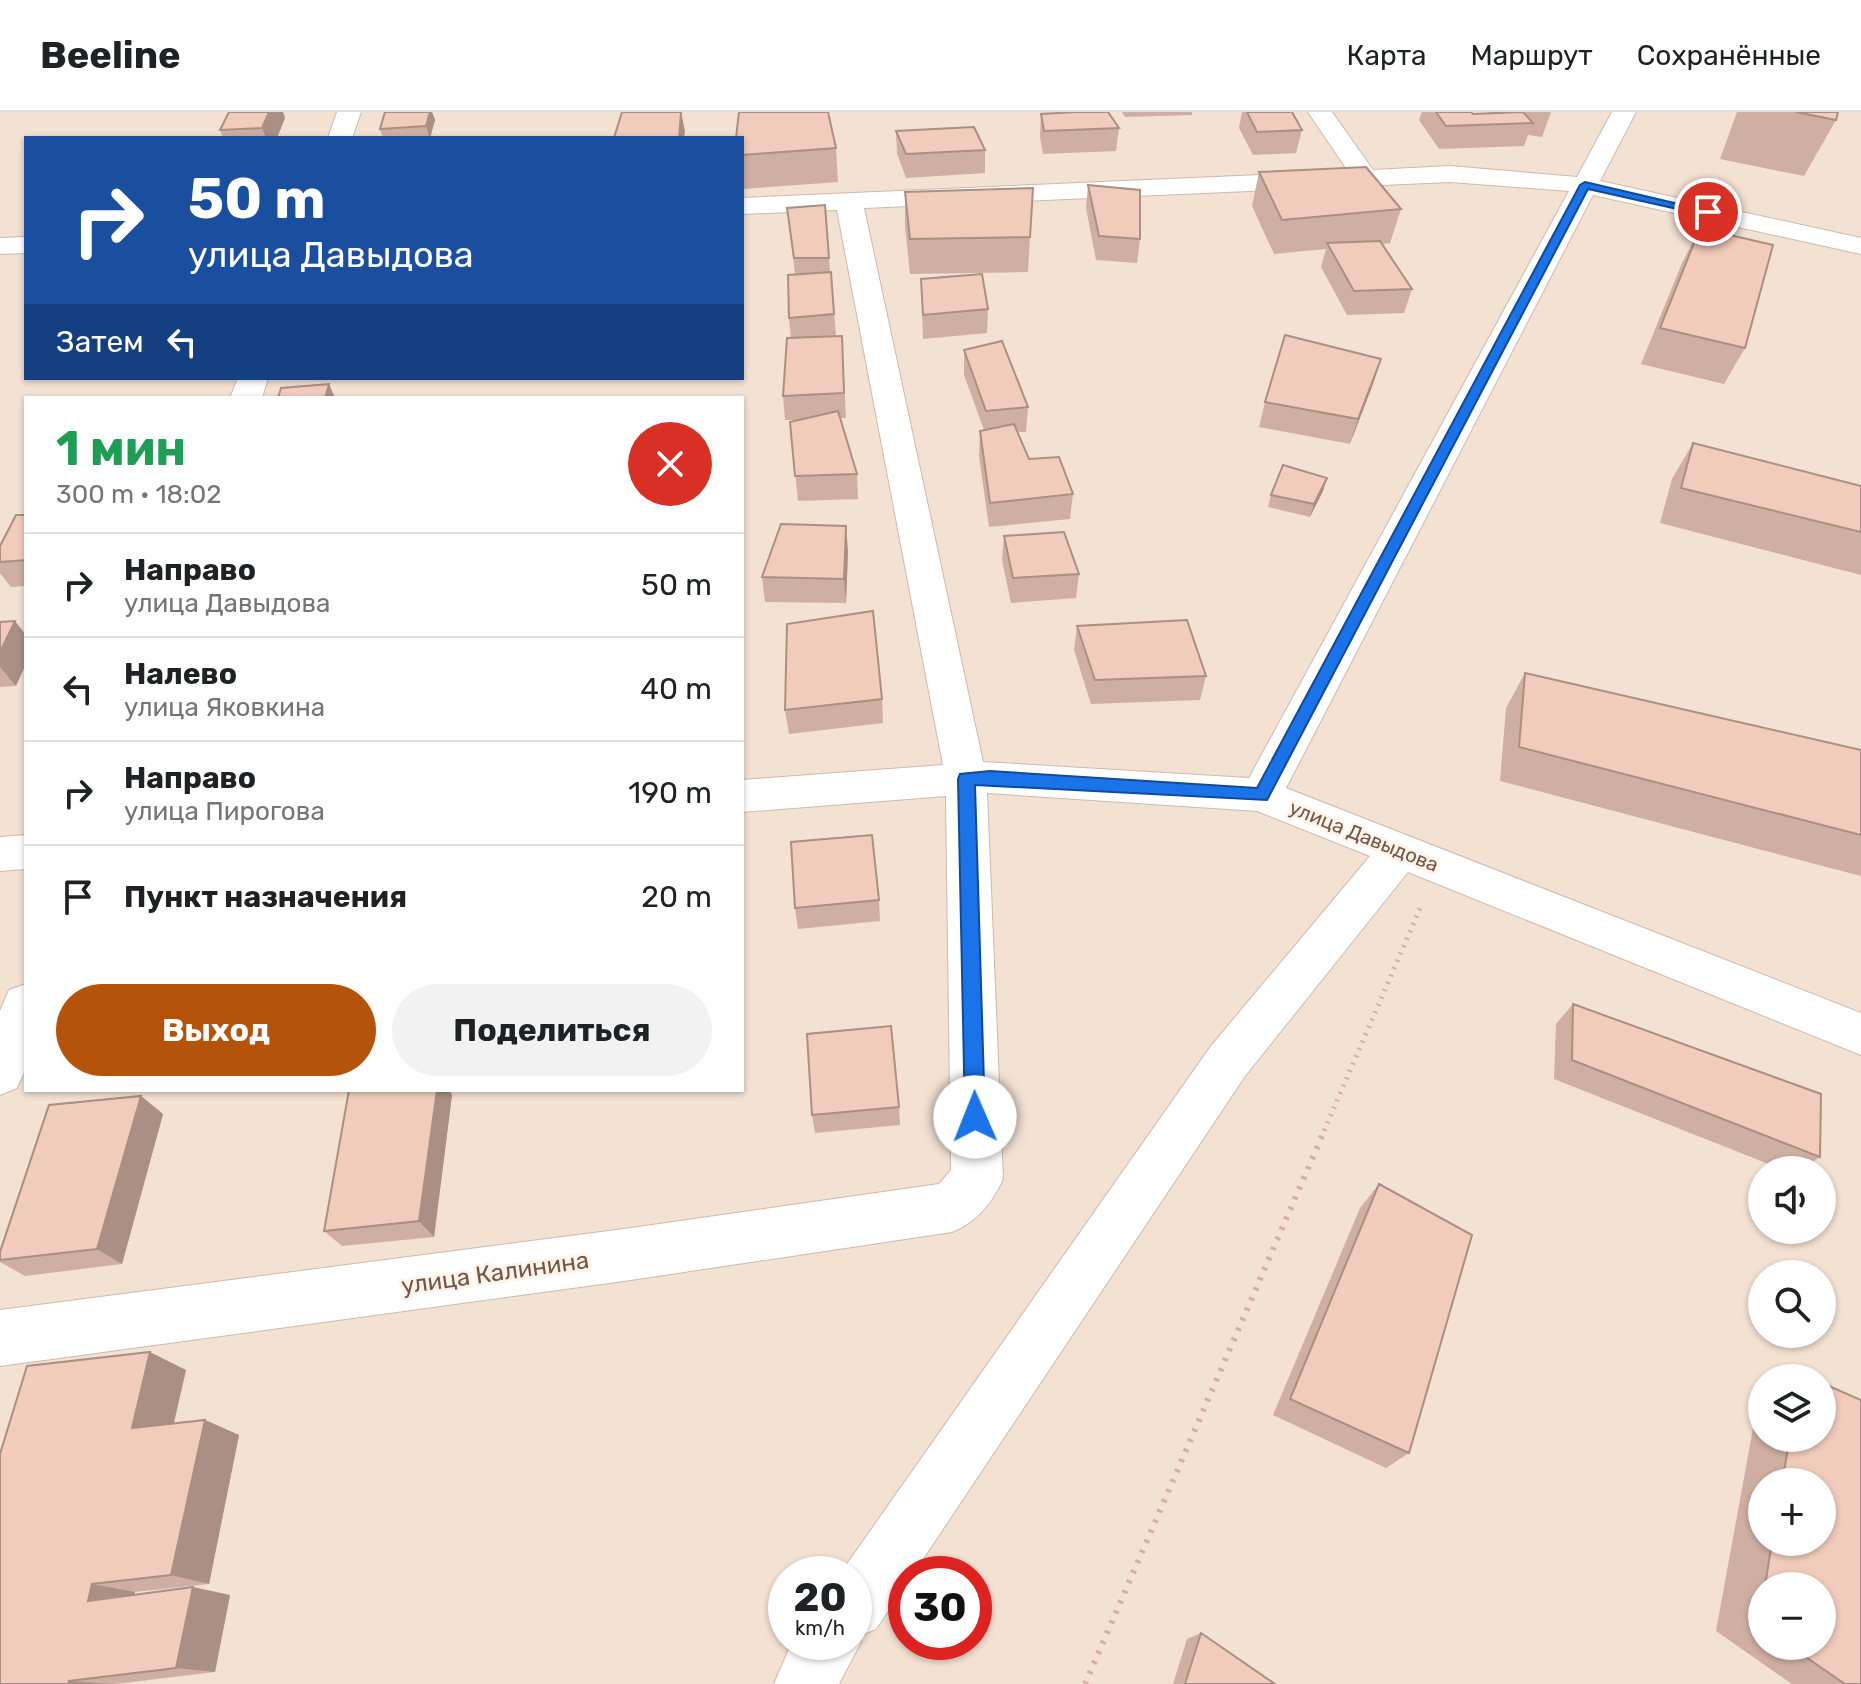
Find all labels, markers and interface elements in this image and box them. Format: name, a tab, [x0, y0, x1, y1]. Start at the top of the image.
text: Beeline	[40, 32, 181, 78]
text: Карта	[1347, 39, 1426, 72]
text: Маршрут	[1470, 39, 1593, 72]
text: Сохранённые	[1637, 39, 1821, 72]
text: 50 m	[188, 166, 325, 232]
icon: right	[56, 168, 160, 272]
pin	[1674, 178, 1742, 246]
icon: arrive	[1686, 190, 1730, 234]
text: улица Давыдова	[188, 233, 474, 276]
icon: left	[160, 320, 204, 364]
text: Затем	[56, 324, 144, 360]
text: 1 мин	[56, 420, 186, 477]
button: close	[628, 422, 712, 506]
text: 300 m · 18:02	[56, 479, 222, 510]
text: Направо	[124, 552, 256, 588]
icon: right	[56, 563, 100, 607]
text: 50 m	[641, 567, 712, 603]
text: улица Давыдова	[124, 588, 330, 619]
text: Налево	[124, 656, 237, 692]
icon: left	[56, 667, 100, 711]
text: 40 m	[640, 671, 712, 707]
text: улица Яковкина	[124, 692, 325, 723]
text: Направо	[124, 760, 256, 796]
icon: right	[56, 771, 100, 815]
text: 190 m	[628, 775, 712, 811]
street label: улица Давыдова	[1286, 795, 1442, 877]
text: улица Пирогова	[124, 796, 325, 827]
icon: arrive	[56, 875, 100, 919]
text: Пункт назначения	[124, 879, 407, 915]
text: 20 m	[641, 879, 712, 915]
button: Выход	[56, 984, 376, 1076]
button: Поделиться	[392, 984, 712, 1076]
position arrow	[933, 1075, 1017, 1159]
map controls	[1748, 1156, 1836, 1660]
button: sound	[1748, 1156, 1836, 1244]
street label: улица Калинина	[399, 1246, 591, 1300]
button: search	[1748, 1260, 1836, 1348]
button: layers	[1748, 1364, 1836, 1452]
button: +	[1748, 1468, 1836, 1556]
speed limit sign: 30	[888, 1556, 992, 1660]
button: −	[1748, 1572, 1836, 1660]
text: 20	[793, 1574, 847, 1621]
text: km/h	[795, 1616, 845, 1640]

